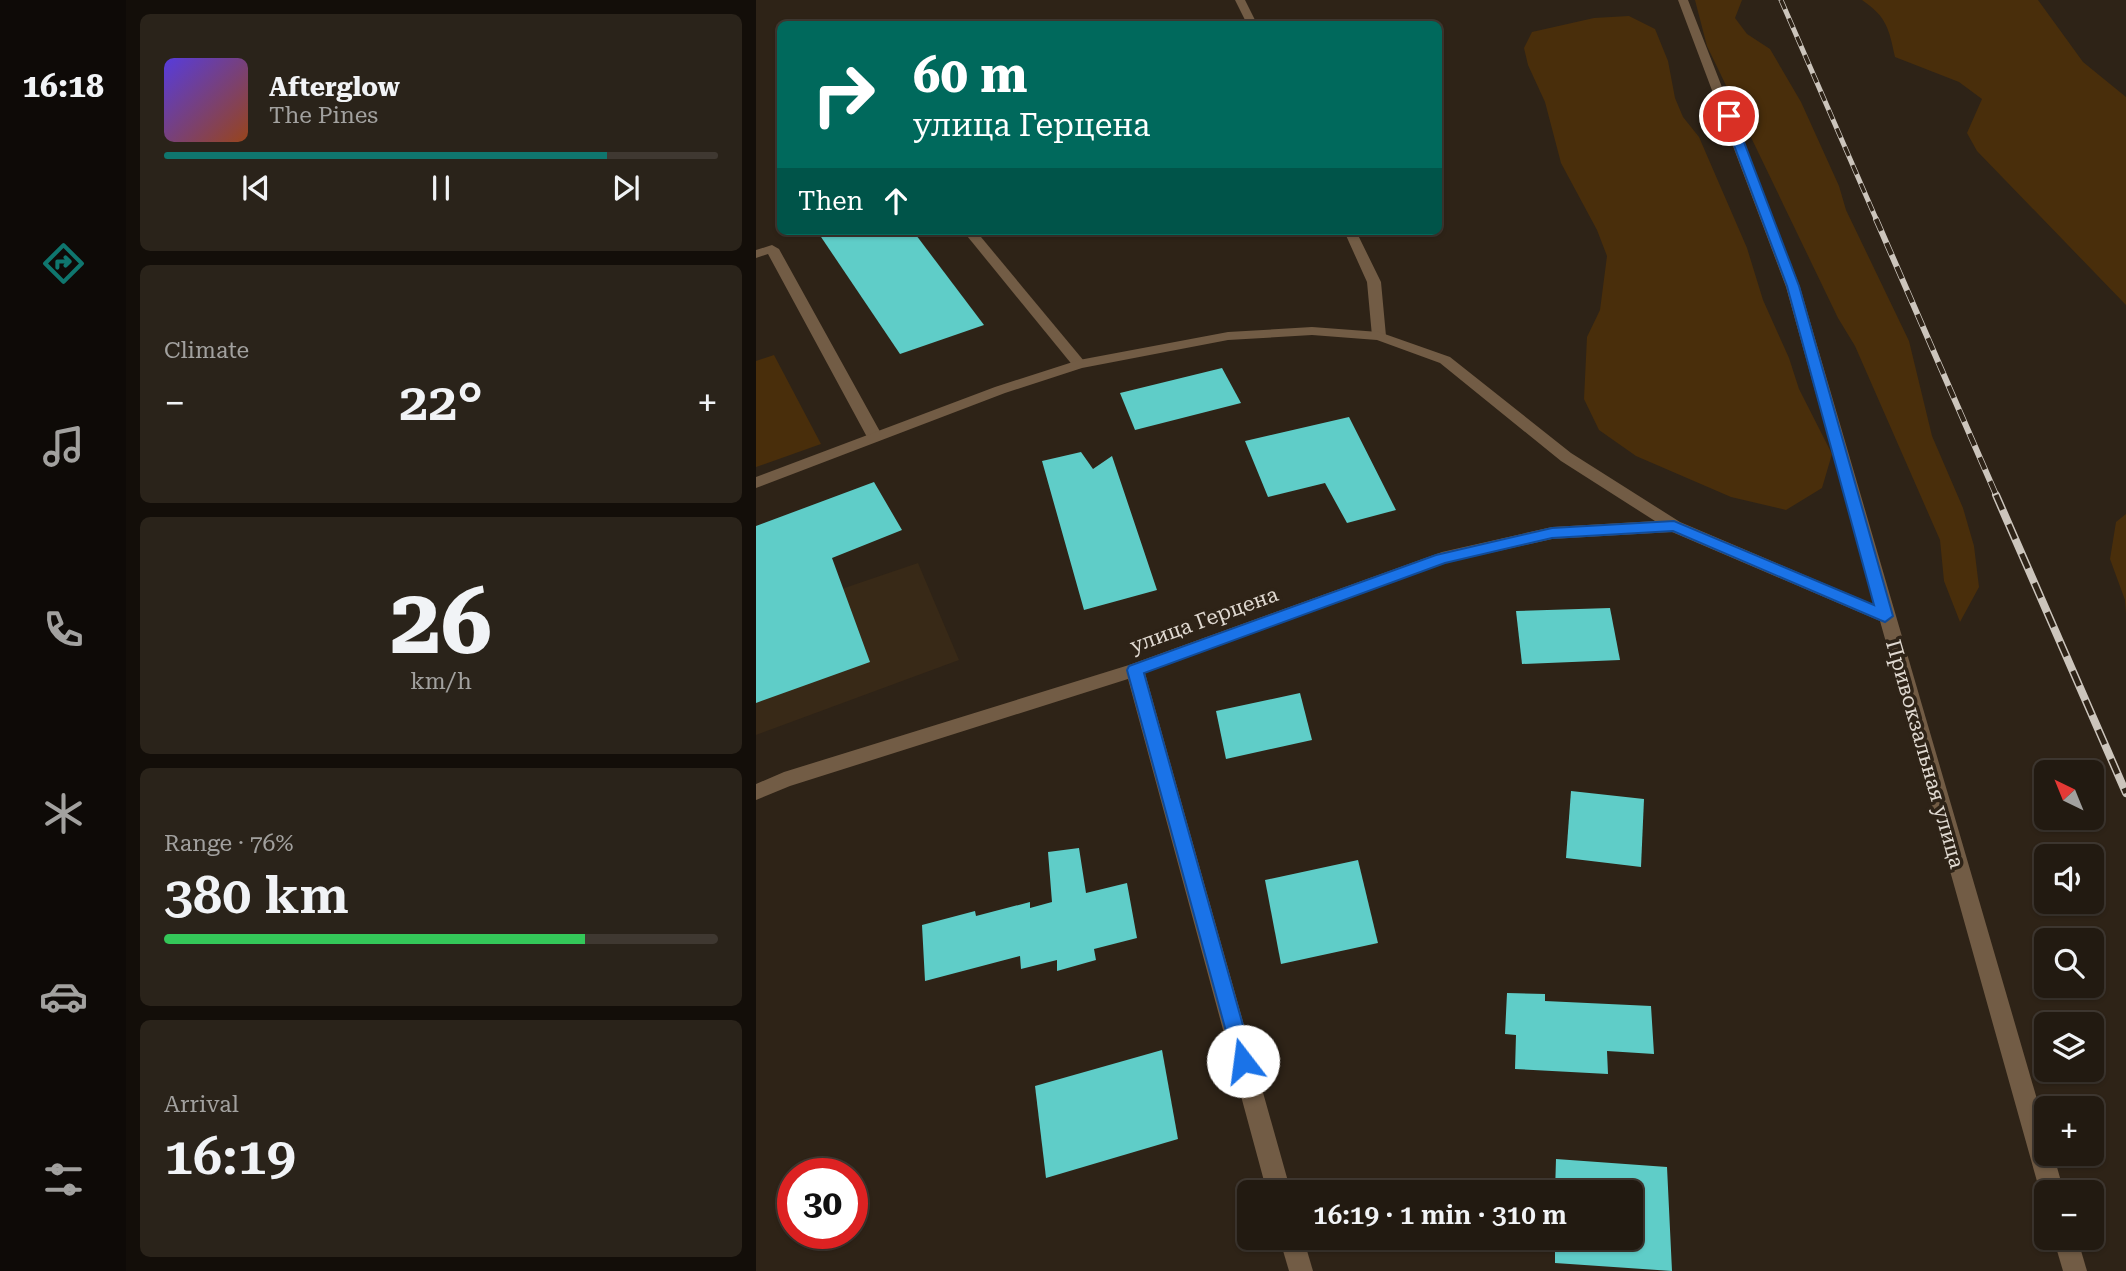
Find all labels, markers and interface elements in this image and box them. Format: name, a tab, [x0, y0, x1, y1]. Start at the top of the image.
text: 60 m	[913, 47, 1028, 104]
icon: right	[798, 49, 889, 140]
text: 16:18	[22, 67, 104, 105]
text: Afterglow	[269, 72, 400, 102]
pin	[1699, 86, 1759, 146]
icon: arrive	[1710, 97, 1748, 135]
text: The Pines	[269, 102, 378, 129]
text: улица Герцена	[913, 106, 1150, 144]
icon: previous	[237, 169, 275, 207]
icon: pause	[422, 169, 460, 207]
icon: next	[607, 169, 645, 207]
icon: ahead	[877, 182, 915, 220]
text: Then	[798, 186, 863, 216]
icon: directions	[39, 239, 88, 288]
text: Climate	[164, 337, 249, 364]
text: 22°	[399, 372, 483, 433]
text: −	[164, 381, 185, 425]
text: +	[697, 381, 718, 425]
icon: music	[39, 422, 88, 471]
text: 26	[390, 569, 492, 675]
street label: улица Герцена	[1127, 582, 1282, 658]
icon: phone	[39, 605, 88, 654]
street label: Привокзальная улица	[1881, 637, 1969, 872]
text: km/h	[410, 668, 472, 695]
north arrow	[2034, 760, 2104, 830]
map controls	[2034, 760, 2104, 1250]
icon: climate	[39, 789, 88, 838]
text: Range · 76%	[164, 830, 293, 857]
button: sound	[2034, 844, 2104, 914]
text: 380 km	[164, 865, 349, 926]
button: search	[2034, 928, 2104, 998]
icon: car	[39, 972, 88, 1021]
button: layers	[2034, 1012, 2104, 1082]
position arrow	[1206, 1024, 1280, 1098]
text: Arrival	[164, 1091, 239, 1118]
button: +	[2034, 1096, 2104, 1166]
text: 16:19	[164, 1126, 296, 1187]
icon: filters	[39, 1155, 88, 1204]
speed limit sign: 30	[777, 1158, 868, 1249]
button: −	[2034, 1180, 2104, 1250]
text: 16:19 · 1 min · 310 m	[1313, 1200, 1567, 1230]

